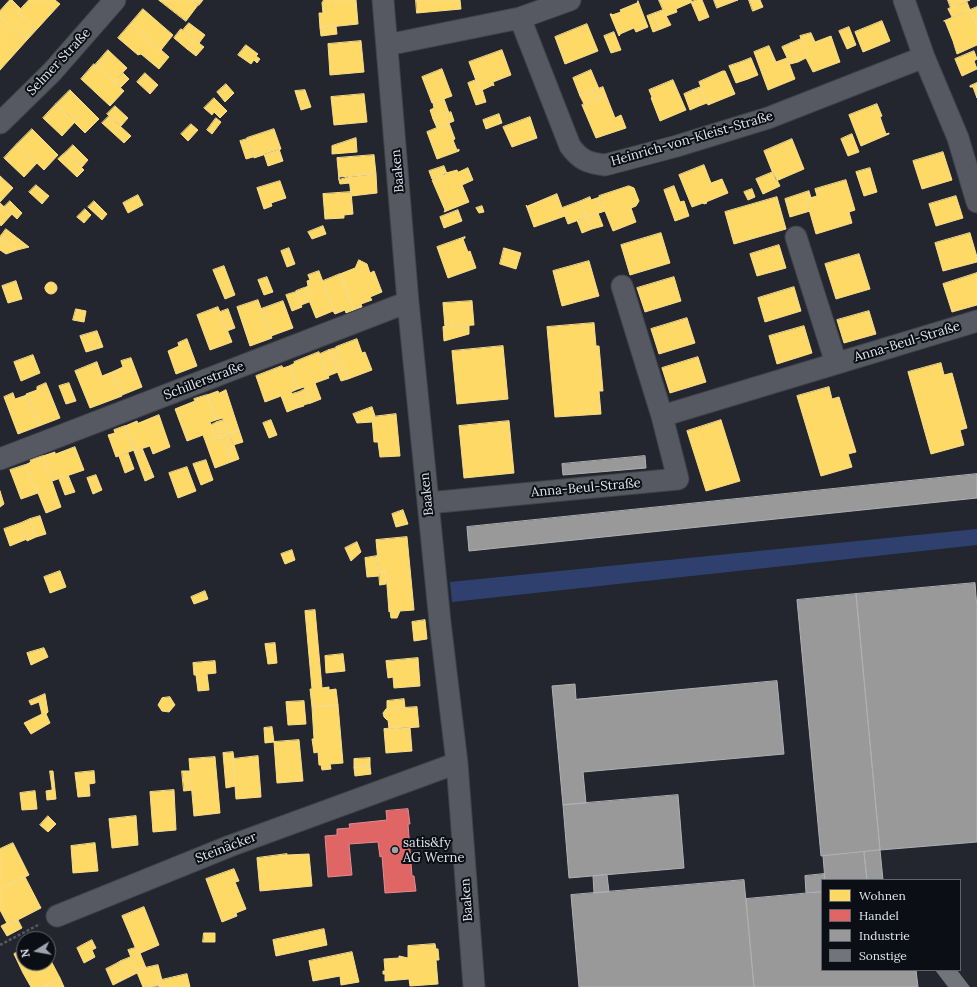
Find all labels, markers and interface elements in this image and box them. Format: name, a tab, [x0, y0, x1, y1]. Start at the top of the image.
street label: Selmer Straße	[24, 25, 94, 99]
street label: Heinrich-von-Kleist-Straße	[609, 108, 775, 170]
street label: Baaken	[388, 149, 408, 193]
street label: Anna-Beul-Straße	[852, 318, 962, 366]
street label: Schillerstraße	[162, 359, 246, 403]
street label: Baaken	[417, 472, 437, 516]
street label: Anna-Beul-Straße	[531, 475, 641, 501]
street label: Steinäcker	[193, 829, 259, 867]
place label: satis&fy AG Werne	[403, 835, 464, 866]
marker: satis&fy AG Werne	[390, 845, 400, 855]
street label: Baaken	[458, 878, 476, 922]
legend	[821, 879, 961, 971]
text: Wohnen	[859, 888, 906, 903]
text: Handel	[859, 908, 899, 923]
text: Industrie	[859, 928, 910, 943]
north arrow	[16, 931, 56, 971]
text: N	[18, 948, 33, 959]
text: Sonstige	[859, 948, 907, 963]

